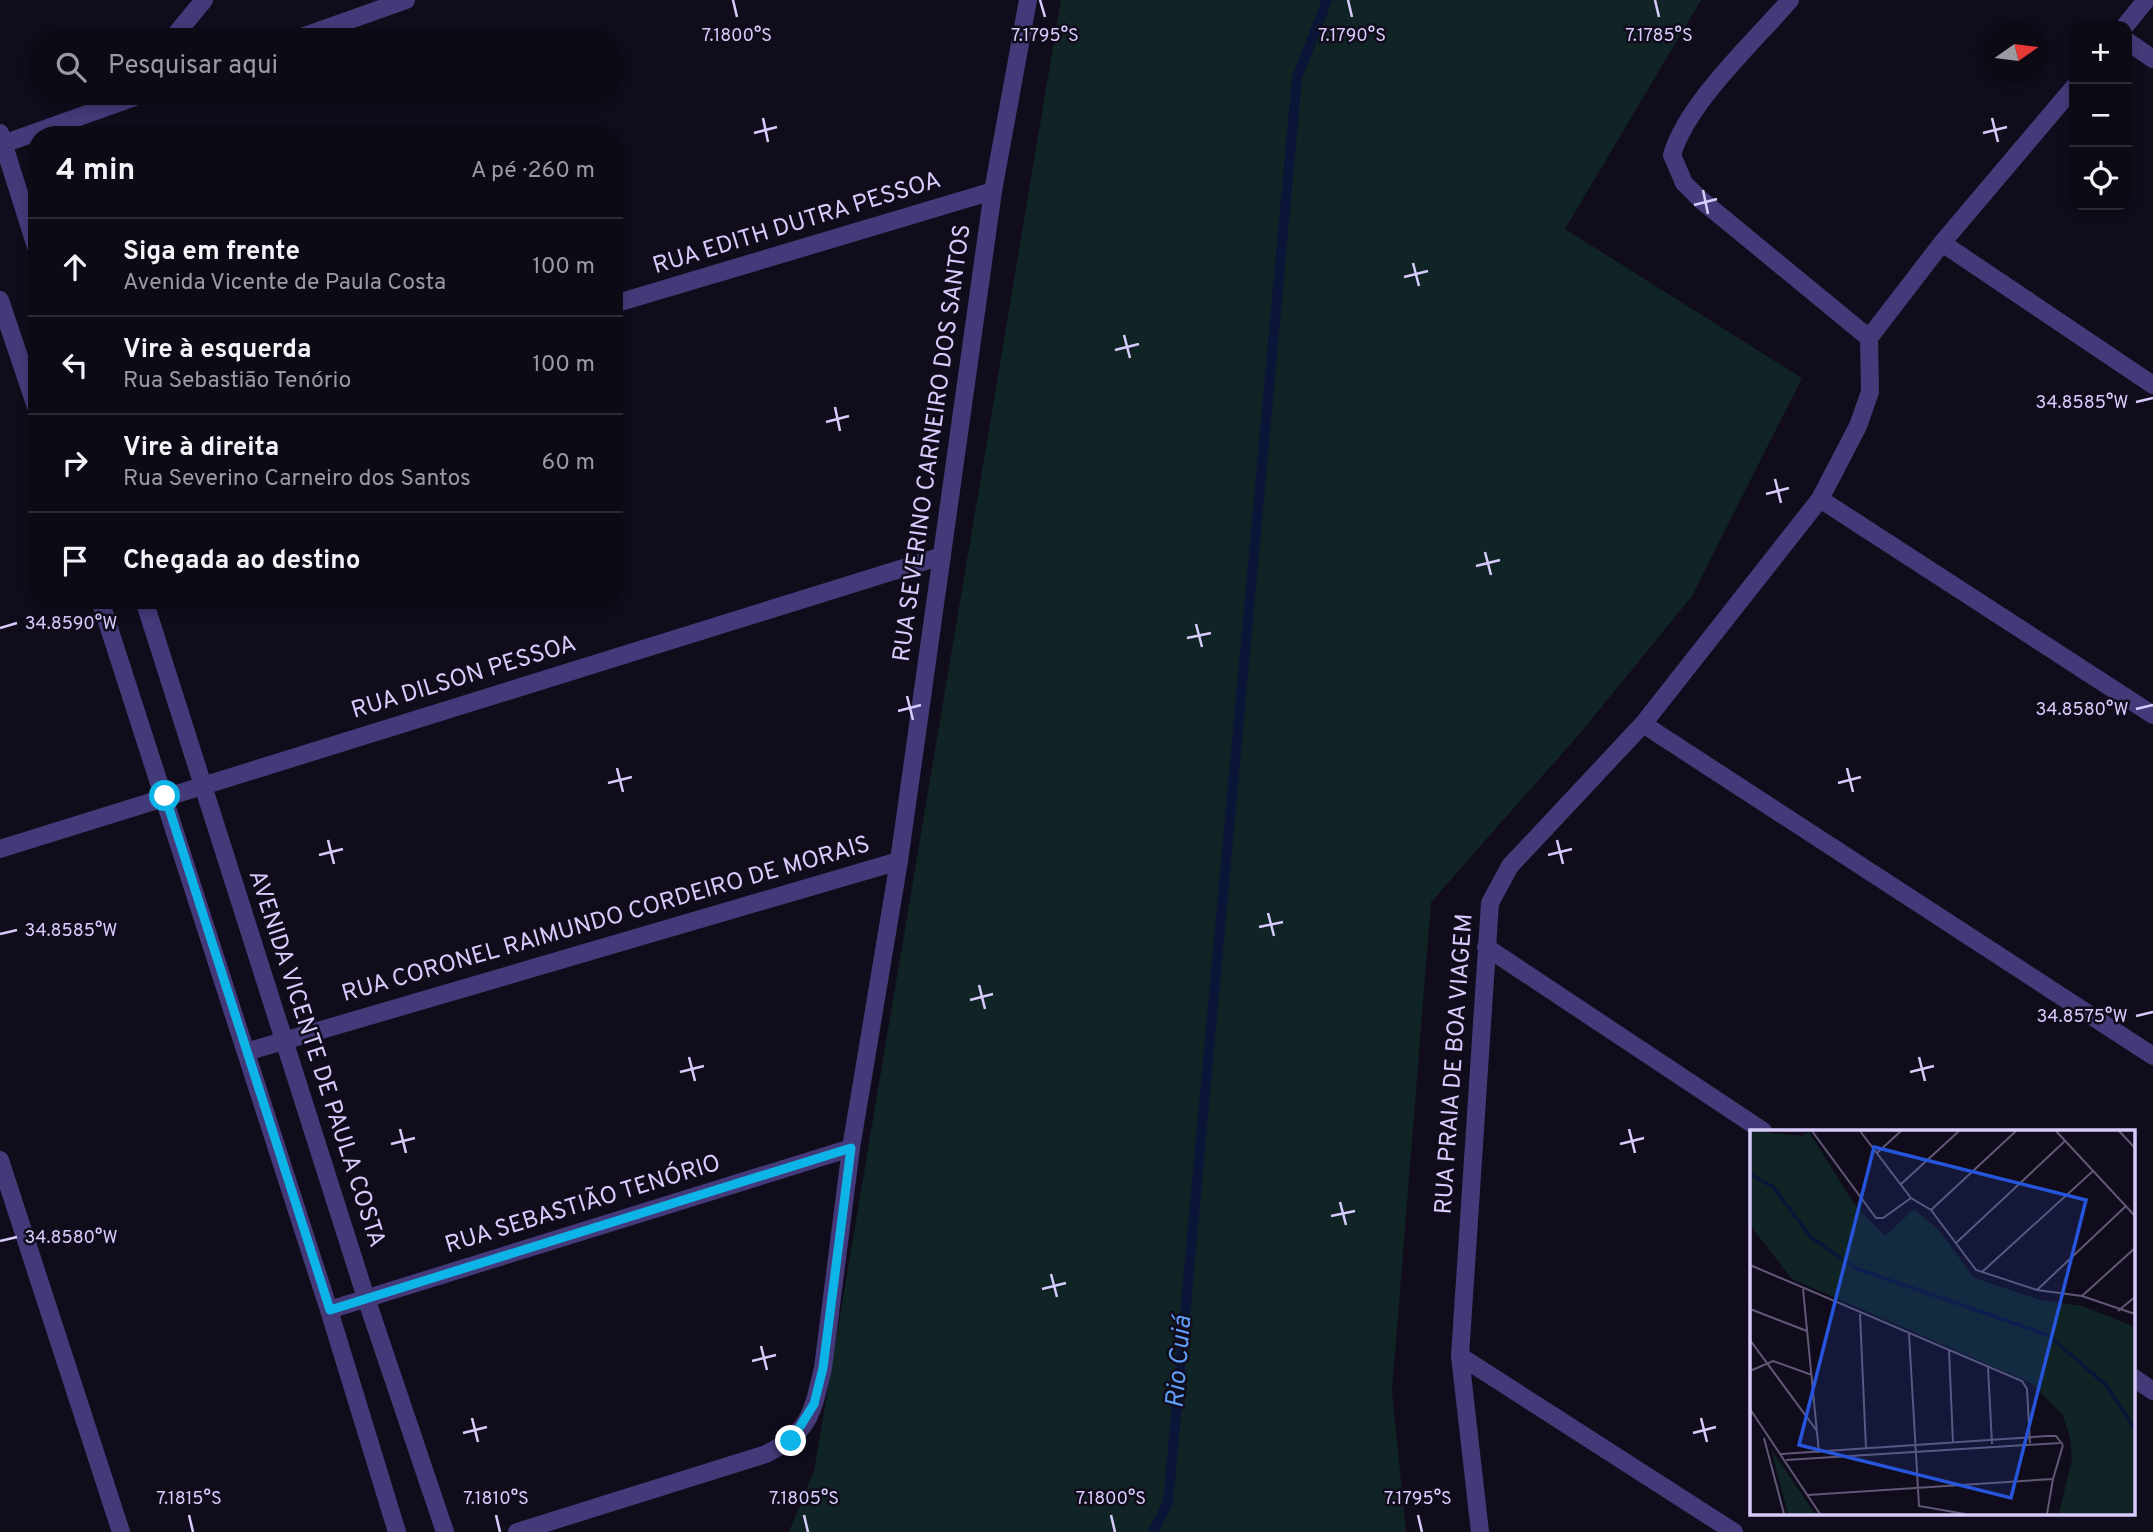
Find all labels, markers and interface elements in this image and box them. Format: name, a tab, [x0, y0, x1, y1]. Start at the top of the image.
north arrow	[1985, 21, 2048, 84]
map controls	[2069, 21, 2132, 210]
button: +	[2069, 21, 2132, 84]
text: 7.1800°S	[702, 25, 772, 48]
text: 7.1795°S	[1011, 25, 1079, 48]
text: 7.1790°S	[1318, 25, 1386, 48]
text: 7.1785°S	[1625, 25, 1693, 48]
search box	[28, 28, 623, 105]
icon: search	[52, 48, 90, 86]
text: Pesquisar aqui	[108, 50, 278, 83]
button: −	[2069, 84, 2132, 147]
button: locate	[2069, 147, 2132, 210]
text: 4 min	[56, 153, 135, 190]
text: A pé · 260 m	[471, 157, 595, 186]
street label: RUA EDITH DUTRA PESSOA	[649, 166, 945, 282]
street label: RUA SEVERINO CARNEIRO DOS SANTOS	[887, 222, 979, 664]
text: Siga em frente	[123, 236, 300, 269]
icon: ahead	[56, 248, 94, 286]
text: 100 m	[532, 253, 595, 282]
text: Avenida Vicente de Paula Costa	[123, 269, 446, 298]
text: Vire à esquerda	[123, 334, 311, 367]
icon: left	[56, 346, 94, 384]
text: 100 m	[532, 351, 595, 380]
text: Rua Sebastião Tenório	[123, 367, 351, 396]
text: 34.8585°W	[2036, 392, 2128, 415]
text: Vire à direita	[123, 432, 279, 465]
icon: right	[56, 444, 94, 482]
text: 60 m	[542, 449, 595, 478]
text: Rua Severino Carneiro dos Santos	[123, 465, 471, 494]
icon: arrive	[56, 542, 94, 580]
text: Chegada ao destino	[123, 545, 360, 578]
text: 34.8590°W	[25, 613, 117, 636]
street label: RUA DILSON PESSOA	[348, 630, 580, 726]
text: 34.8580°W	[2035, 699, 2129, 722]
route start	[149, 780, 180, 811]
street label: RUA CORONEL RAIMUNDO CORDEIRO DE MORAIS	[338, 830, 874, 1010]
street label: AVENIDA VICENTE DE PAULA COSTA	[241, 867, 391, 1251]
street label: RUA PRAIA DE BOA VIAGEM	[1430, 913, 1480, 1215]
text: 34.8585°W	[25, 920, 117, 943]
text: 34.8575°W	[2036, 1006, 2128, 1029]
inset map	[1750, 1130, 2136, 1514]
street label: RUA SEBASTIÃO TENÓRIO	[441, 1147, 724, 1261]
text: 34.8580°W	[24, 1227, 118, 1250]
water label: Rio Cuiá	[1160, 1312, 1201, 1410]
route end	[775, 1425, 806, 1456]
text: 7.1815°S	[156, 1488, 222, 1511]
text: 7.1810°S	[463, 1488, 529, 1511]
text: 7.1805°S	[769, 1488, 839, 1511]
text: 7.1800°S	[1076, 1488, 1146, 1511]
text: 7.1795°S	[1384, 1488, 1452, 1511]

